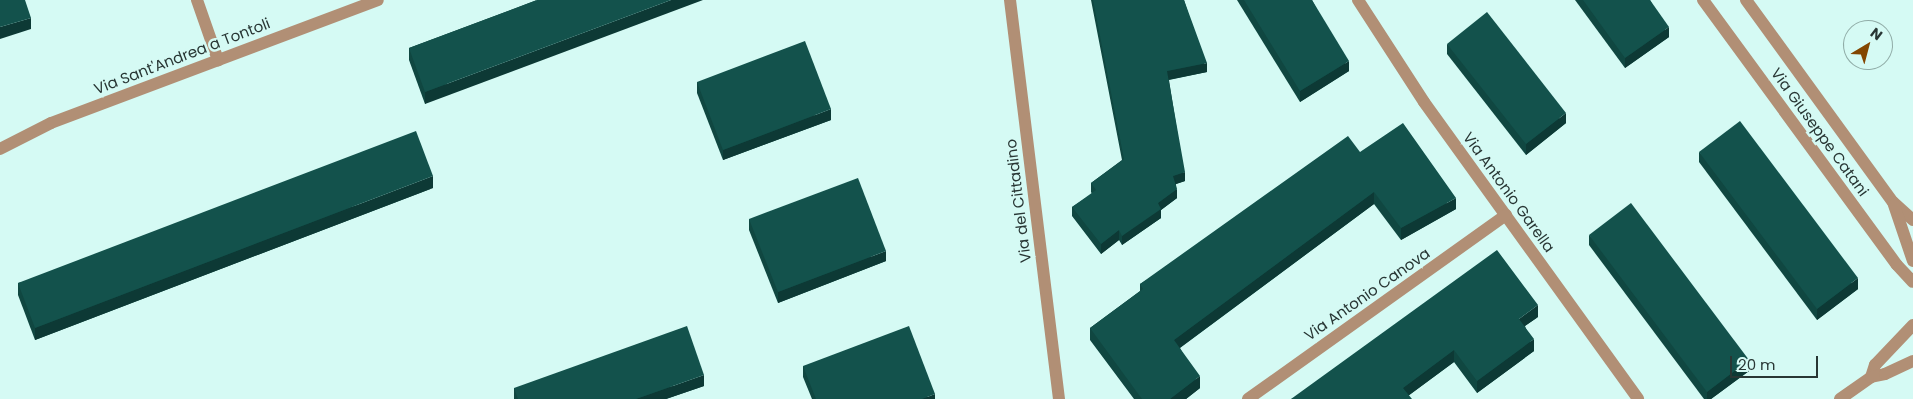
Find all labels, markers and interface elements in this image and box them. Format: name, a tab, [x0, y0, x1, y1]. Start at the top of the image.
street label: Via Sant'Andrea a Tontoli	[91, 14, 273, 98]
north arrow	[1843, 20, 1893, 70]
text: N	[1866, 23, 1887, 45]
street label: Via Giuseppe Catani	[1767, 64, 1873, 200]
street label: Via Antonio Garella	[1459, 129, 1559, 255]
street label: Via del Cittadino	[1001, 138, 1035, 264]
street label: Via Antonio Canova	[1301, 244, 1433, 344]
scale bar	[1733, 346, 1820, 378]
text: 20 m	[1738, 354, 1776, 375]

